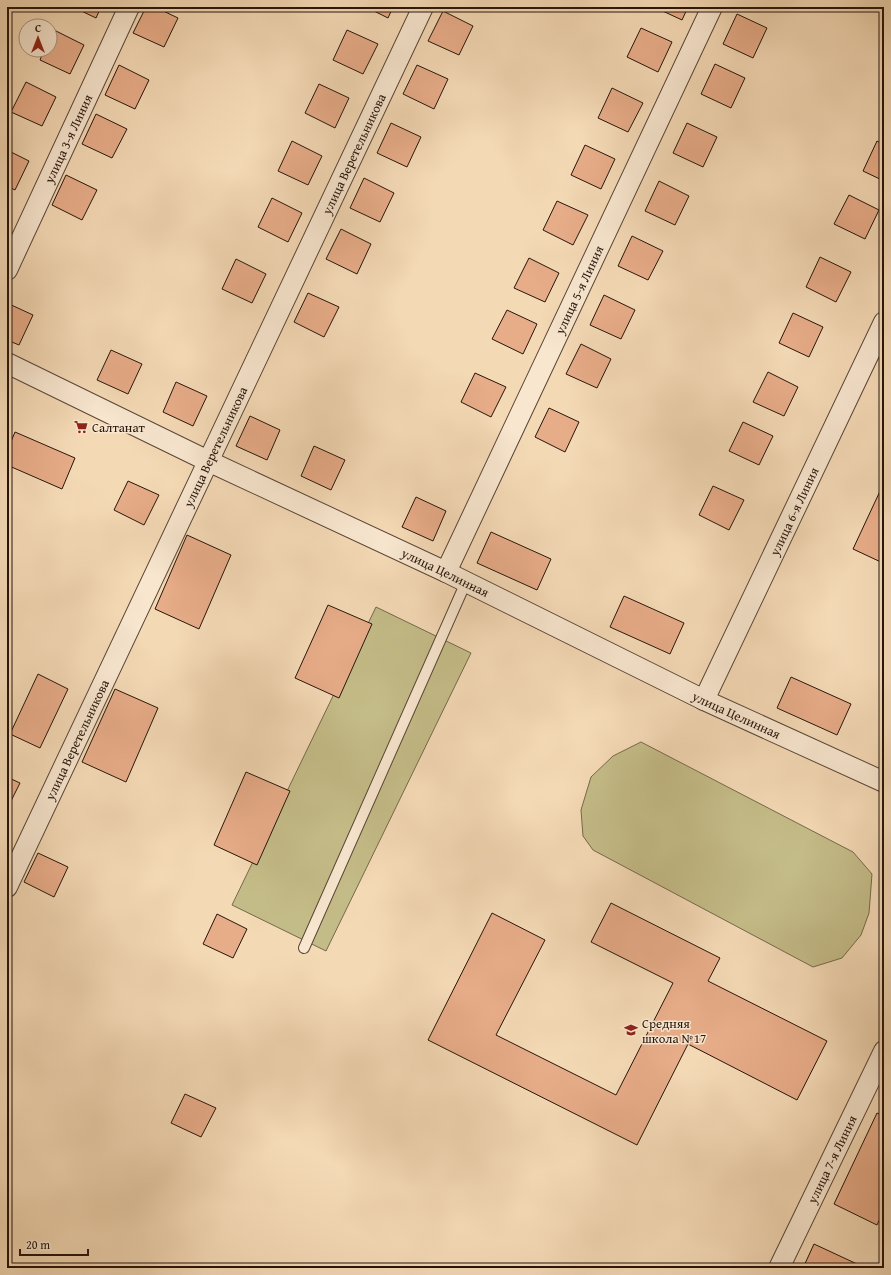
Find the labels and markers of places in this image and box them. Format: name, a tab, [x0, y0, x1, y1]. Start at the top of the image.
place label: Салтанат	[92, 418, 146, 437]
supermarket icon: Салтанат	[73, 419, 89, 435]
place label: Средняя школа №17	[642, 1014, 706, 1048]
school or university icon: Средняя школа №17	[623, 1022, 639, 1038]

